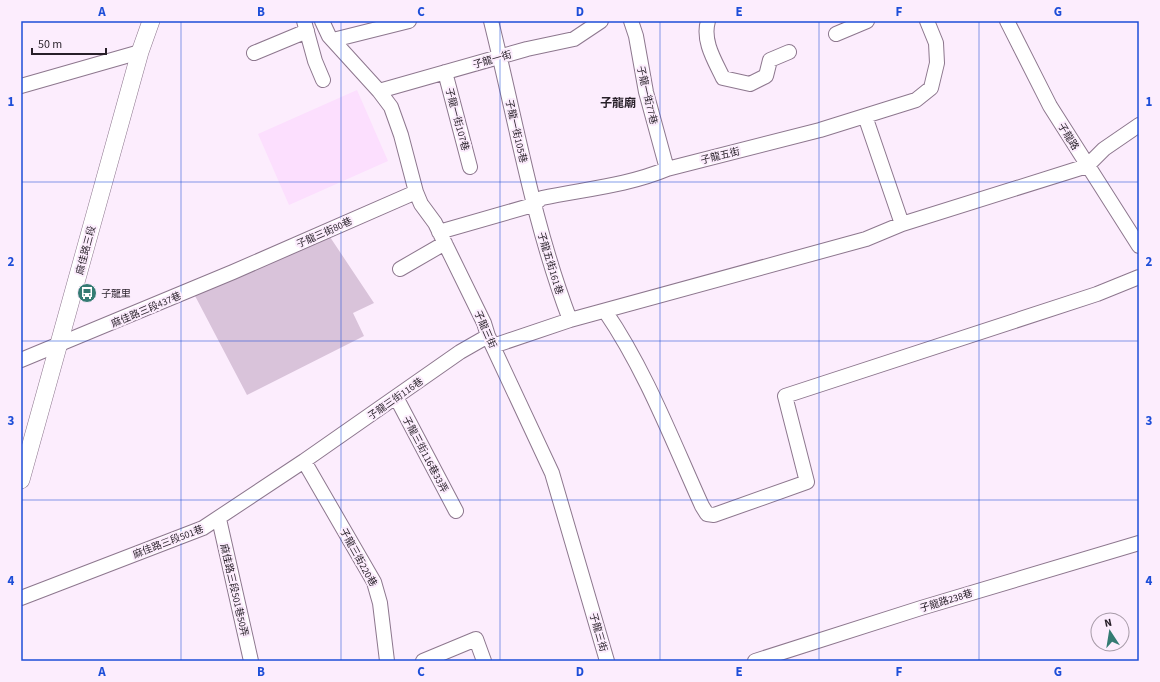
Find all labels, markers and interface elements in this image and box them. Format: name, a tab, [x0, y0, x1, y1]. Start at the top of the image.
text: A	[97, 3, 106, 21]
text: B	[257, 3, 265, 21]
text: C	[417, 3, 425, 21]
text: D	[576, 3, 584, 21]
text: E	[735, 3, 743, 21]
text: F	[896, 3, 903, 21]
text: G	[1054, 3, 1062, 21]
scale bar	[32, 30, 106, 56]
text: 50 m	[38, 36, 62, 53]
street label: 子龍一街	[471, 48, 513, 72]
street label: 子龍一街77巷	[633, 64, 661, 126]
street label: 子龍一街107巷	[442, 86, 472, 152]
text: 1	[8, 93, 15, 111]
text: 1	[1146, 93, 1153, 111]
district label: 子龍廟	[600, 95, 636, 112]
street label: 子龍一街105巷	[502, 98, 530, 164]
street label: 子龍路	[1054, 120, 1082, 153]
street label: 子龍五街	[699, 144, 741, 168]
street label: 子龍三街80巷	[294, 214, 355, 252]
street label: 麻佳路三段	[73, 224, 99, 276]
street label: 子龍五街161巷	[534, 230, 566, 296]
text: 2	[8, 253, 15, 271]
text: 2	[1146, 253, 1153, 271]
bus stop icon: 子龍里	[76, 282, 98, 304]
place label: 子龍里	[101, 287, 131, 301]
street label: 麻佳路三段437巷	[109, 289, 184, 331]
street label: 子龍三街	[471, 308, 500, 351]
street label: 子龍三街116巷	[365, 374, 426, 423]
text: 3	[8, 412, 15, 430]
text: 3	[1146, 412, 1153, 430]
street label: 子龍三街116巷33弄	[399, 414, 451, 495]
street label: 麻佳路三段501巷	[131, 522, 206, 562]
street label: 子龍三街220巷	[336, 526, 380, 589]
street label: 麻佳路三段501巷50弄	[217, 542, 252, 638]
text: 4	[8, 572, 15, 590]
text: 4	[1146, 572, 1153, 590]
street label: 子龍路238巷	[918, 586, 975, 616]
street label: 子龍三街	[586, 611, 610, 653]
north arrow	[1090, 612, 1130, 652]
text: N	[1103, 615, 1113, 631]
text: A	[97, 663, 106, 681]
text: B	[257, 663, 265, 681]
text: C	[417, 663, 425, 681]
text: D	[576, 663, 584, 681]
text: E	[735, 663, 743, 681]
text: F	[896, 663, 903, 681]
text: G	[1054, 663, 1062, 681]

